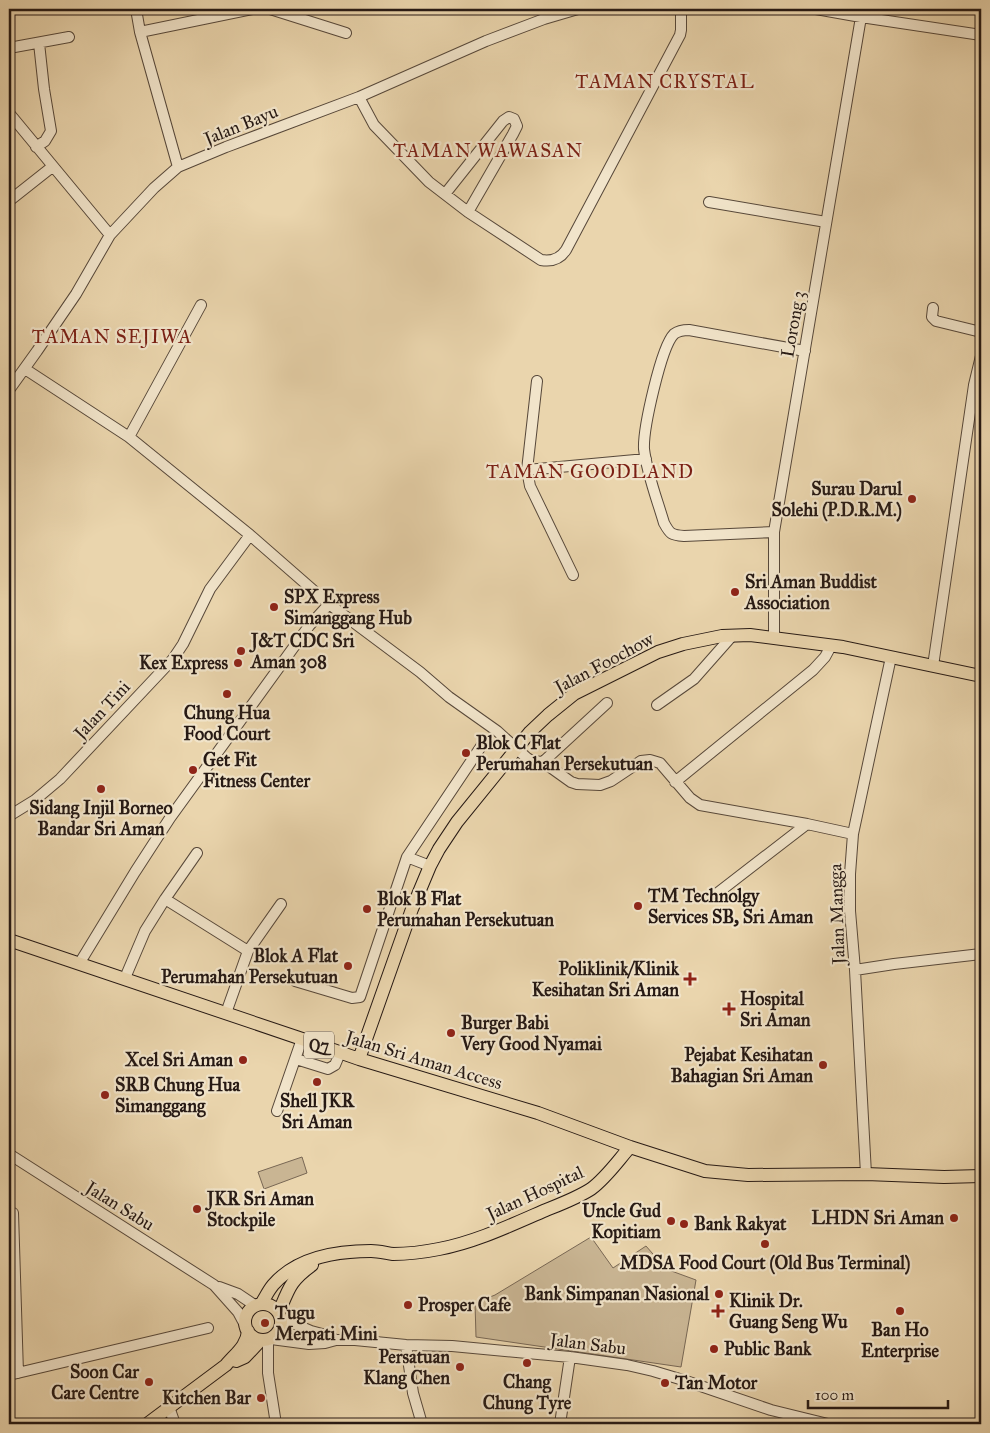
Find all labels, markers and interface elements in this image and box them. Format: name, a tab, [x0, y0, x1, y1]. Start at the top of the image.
district label: TAMAN CRYSTAL	[575, 70, 755, 93]
street label: Jalan Bayu	[199, 100, 282, 151]
district label: TAMAN WAWASAN	[393, 139, 583, 162]
street label: Lorong 3	[776, 289, 811, 359]
district label: TAMAN SEJIWA	[32, 325, 192, 349]
district label: TAMAN GOODLAND	[486, 460, 694, 483]
place label: Surau Darul Solehi (P.D.R.M.)	[771, 478, 903, 522]
marker: Surau Darul Solehi (P.D.R.M.)	[906, 493, 918, 505]
place label: Sri Aman Buddist Association	[744, 571, 877, 614]
place label: SPX Express Simanggang Hub	[284, 586, 412, 630]
marker: Sri Aman Buddist Association	[729, 586, 741, 598]
marker: SPX Express Simanggang Hub	[268, 601, 280, 613]
street label: Jalan Foochow	[549, 628, 658, 700]
place label: J&T CDC Sri Aman 308	[249, 630, 355, 674]
marker: J&T CDC Sri Aman 308	[235, 645, 247, 657]
place label: Kex Express	[139, 652, 228, 675]
marker: Kex Express	[232, 657, 244, 669]
street label: Jalan Tini	[68, 676, 136, 746]
marker: Chung Hua Food Court	[221, 688, 233, 700]
place label: Chung Hua Food Court	[184, 702, 271, 745]
place label: Blok C Flat Perumahan Persekutuan	[476, 732, 653, 775]
marker: Blok C Flat Perumahan Persekutuan	[460, 747, 472, 759]
place label: Get Fit Fitness Center	[203, 749, 312, 792]
marker: Get Fit Fitness Center	[187, 764, 199, 776]
marker: Sidang Injil Borneo Bandar Sri Aman	[95, 783, 107, 795]
place label: Sidang Injil Borneo Bandar Sri Aman	[29, 797, 173, 840]
street label: Jalan Mangga	[824, 863, 851, 967]
place label: TM Technolgy Services SB, Sri Aman	[647, 885, 813, 928]
place label: Blok B Flat Perumahan Persekutuan	[377, 888, 554, 931]
marker: TM Technolgy Services SB, Sri Aman	[632, 900, 644, 912]
marker: Blok B Flat Perumahan Persekutuan	[361, 903, 373, 915]
place label: Blok A Flat Perumahan Persekutuan	[161, 945, 339, 988]
place label: Poliklinik/Klinik Kesihatan Sri Aman	[532, 958, 680, 1001]
marker: Blok A Flat Perumahan Persekutuan	[342, 960, 354, 972]
marker: Poliklinik/Klinik Kesihatan Sri Aman	[683, 972, 697, 986]
place label: Hospital Sri Aman	[740, 988, 811, 1031]
marker: Hospital Sri Aman	[722, 1002, 736, 1016]
place label: Burger Babi Very Good Nyamai	[460, 1012, 603, 1056]
street label: Jalan Sri Aman Access	[341, 1025, 505, 1095]
marker: Burger Babi Very Good Nyamai	[445, 1027, 457, 1039]
road number: Q7	[304, 1032, 334, 1058]
place label: Pejabat Kesihatan Bahagian Sri Aman	[671, 1044, 813, 1088]
place label: Xcel Sri Aman	[124, 1049, 233, 1071]
marker: Xcel Sri Aman	[237, 1054, 249, 1066]
marker: Pejabat Kesihatan Bahagian Sri Aman	[817, 1059, 829, 1071]
place label: SRB Chung Hua Simanggang	[115, 1074, 241, 1118]
marker: Shell JKR Sri Aman	[311, 1076, 323, 1088]
marker: SRB Chung Hua Simanggang	[99, 1089, 111, 1101]
place label: Shell JKR Sri Aman	[280, 1090, 355, 1133]
street label: Jalan Hospital	[481, 1161, 587, 1227]
street label: Jalan Sabu	[79, 1175, 159, 1237]
place label: JKR Sri Aman Stockpile	[205, 1188, 314, 1232]
place label: Uncle Gud Kopitiam	[582, 1200, 662, 1244]
marker: JKR Sri Aman Stockpile	[191, 1203, 203, 1215]
place label: LHDN Sri Aman	[812, 1207, 944, 1229]
marker: LHDN Sri Aman	[948, 1212, 960, 1224]
place label: Bank Rakyat	[694, 1213, 787, 1236]
marker: Uncle Gud Kopitiam	[665, 1215, 677, 1227]
marker: Bank Rakyat	[678, 1218, 690, 1230]
marker: MDSA Food Court (Old Bus Terminal)	[759, 1238, 771, 1250]
place label: MDSA Food Court (Old Bus Terminal)	[620, 1252, 910, 1275]
place label: Bank Simpanan Nasional	[524, 1283, 710, 1306]
marker: Bank Simpanan Nasional	[713, 1288, 725, 1300]
place label: Klinik Dr. Guang Seng Wu	[729, 1290, 848, 1334]
place label: Prosper Cafe	[418, 1294, 512, 1317]
marker: Prosper Cafe	[402, 1299, 414, 1311]
place label: Tugu Merpati Mini	[274, 1302, 379, 1346]
marker: Klinik Dr. Guang Seng Wu	[711, 1304, 725, 1318]
marker: Ban Ho Enterprise	[894, 1305, 906, 1317]
marker: Tugu Merpati Mini	[259, 1317, 271, 1329]
place label: Ban Ho Enterprise	[861, 1319, 939, 1363]
street label: Jalan Sabu	[546, 1328, 628, 1361]
place label: Public Bank	[724, 1338, 812, 1360]
marker: Public Bank	[708, 1343, 720, 1355]
place label: Persatuan Klang Chen	[363, 1346, 450, 1390]
marker: Chang Chung Tyre	[521, 1357, 533, 1369]
place label: Soon Car Care Centre	[51, 1361, 140, 1404]
marker: Persatuan Klang Chen	[454, 1361, 466, 1373]
place label: Chang Chung Tyre	[483, 1371, 572, 1415]
place label: Tan Motor	[674, 1372, 759, 1394]
marker: Soon Car Care Centre	[143, 1376, 155, 1388]
marker: Tan Motor	[659, 1377, 671, 1389]
scale bar	[808, 1378, 948, 1410]
text: 100 m	[815, 1386, 855, 1404]
place label: Kitchen Bar	[162, 1387, 252, 1409]
marker: Kitchen Bar	[255, 1392, 267, 1404]

